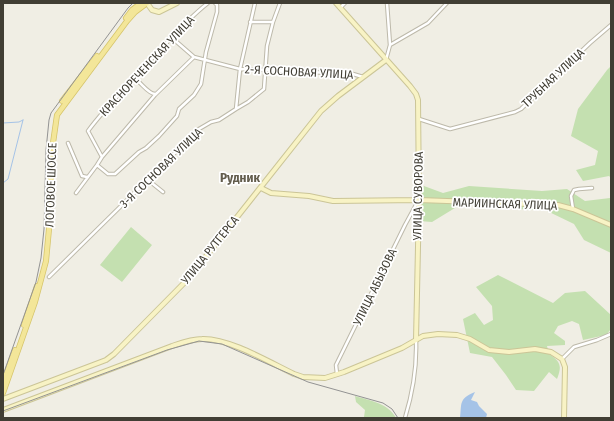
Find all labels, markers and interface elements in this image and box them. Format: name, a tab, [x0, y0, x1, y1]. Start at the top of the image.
street label: КРАСНОРЕЧЕНСКАЯ УЛИЦА	[97, 12, 198, 119]
street label: ТРУБНАЯ УЛИЦА	[519, 45, 588, 110]
street label: 2-Я СОСНОВАЯ УЛИЦА	[244, 62, 354, 82]
street label: 3-Я СОСНОВАЯ УЛИЦА	[117, 125, 206, 211]
street label: ЛОГОВОЕ ШОССЕ	[43, 142, 59, 227]
street label: УЛИЦА СУВОРОВА	[410, 151, 426, 242]
district label: Рудник	[220, 170, 260, 185]
street label: МАРИИНСКАЯ УЛИЦА	[452, 195, 558, 213]
street label: УЛИЦА РУТГЕРСА	[178, 213, 242, 288]
street label: УЛИЦА АБЫЗОВА	[350, 246, 400, 329]

